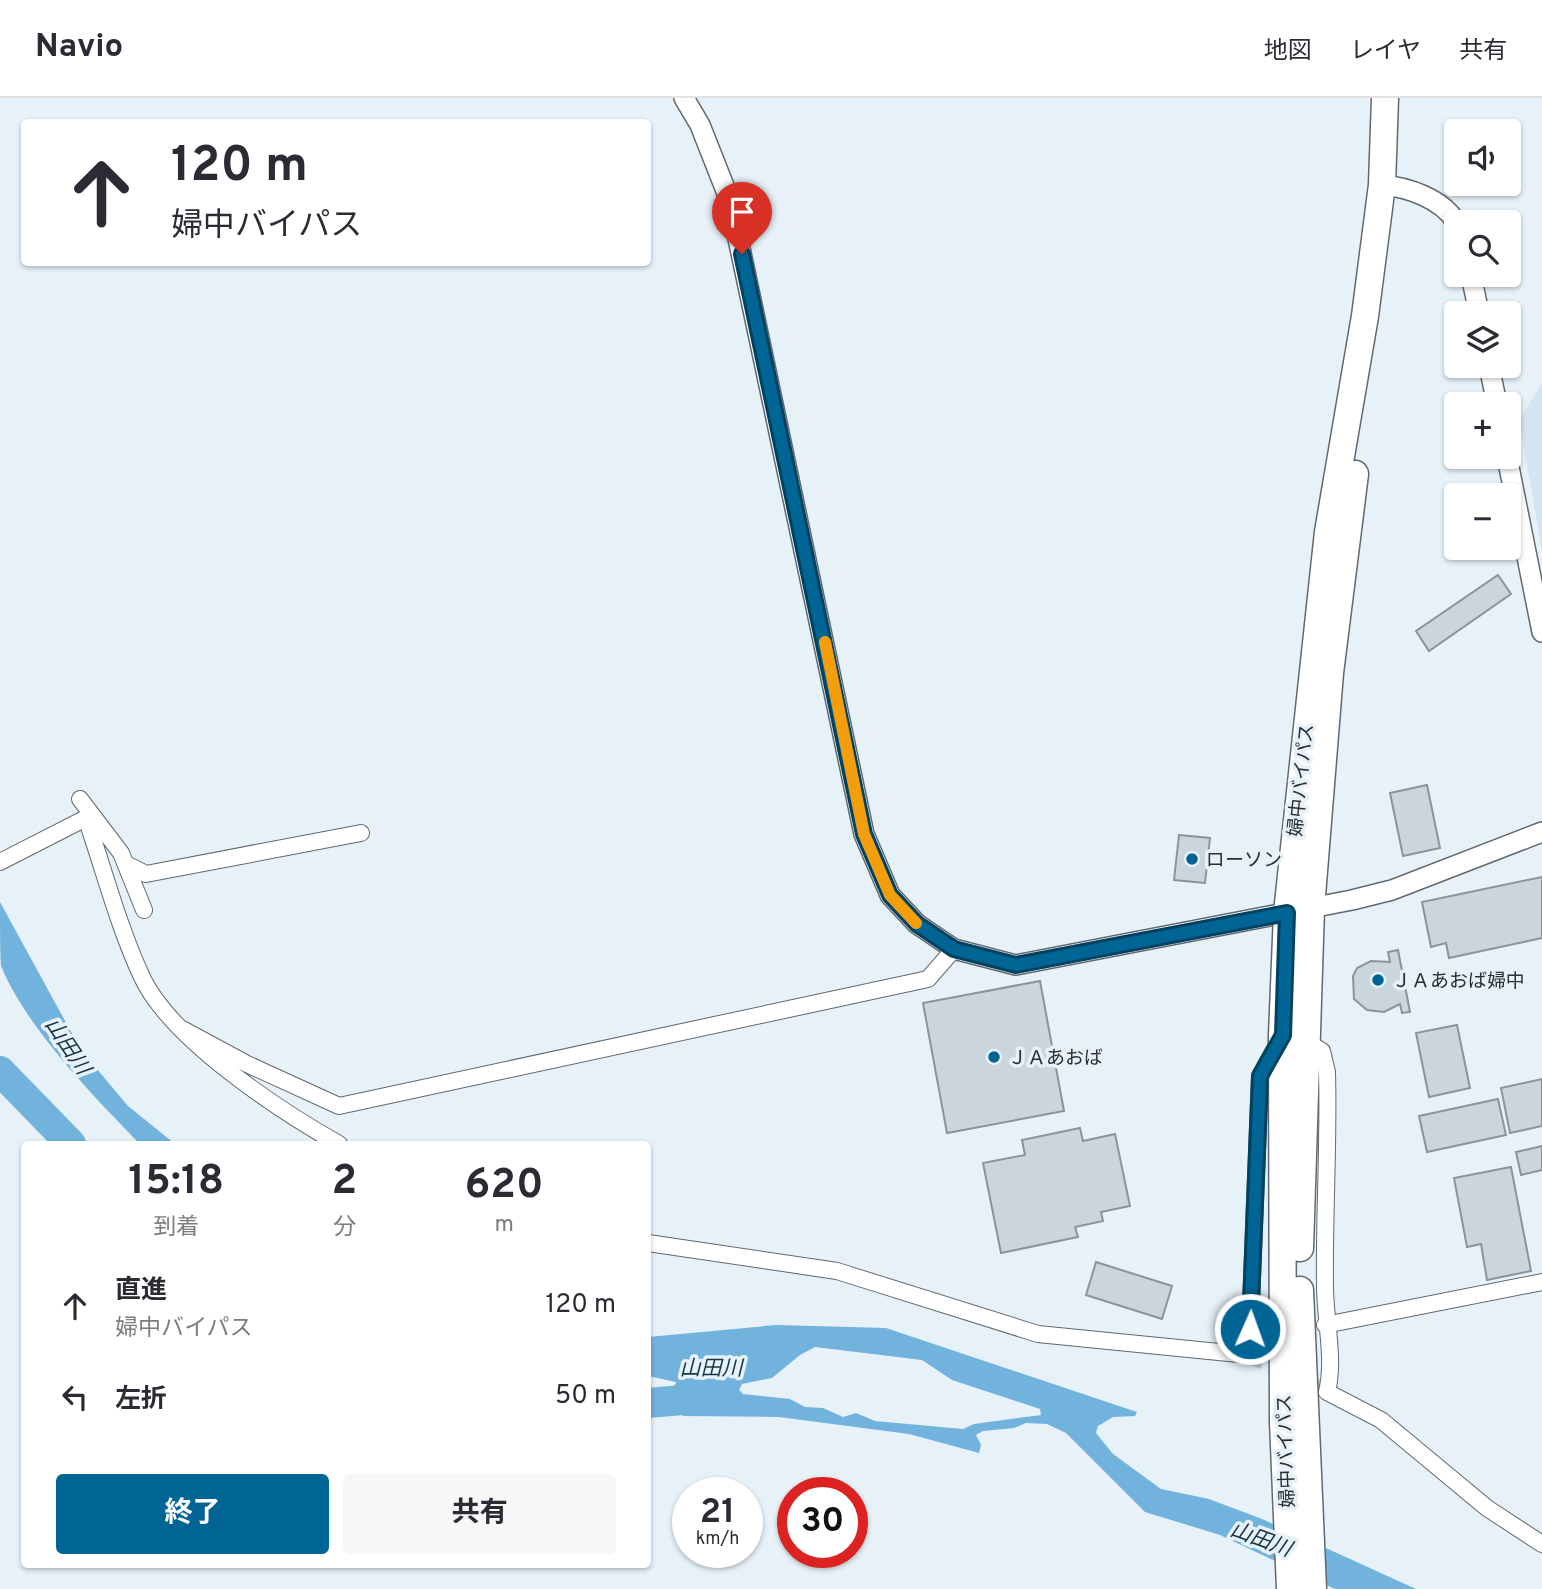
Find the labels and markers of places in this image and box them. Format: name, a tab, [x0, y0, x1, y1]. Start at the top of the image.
pin	[712, 182, 772, 254]
place label: ローソン	[1206, 849, 1282, 873]
marker: ローソン	[1184, 851, 1200, 867]
place label: ＪＡあおば婦中	[1392, 970, 1525, 994]
marker: ＪＡあおば婦中	[1370, 972, 1386, 988]
place label: ＪＡあおば	[1008, 1047, 1103, 1071]
marker: ＪＡあおば	[986, 1049, 1002, 1065]

